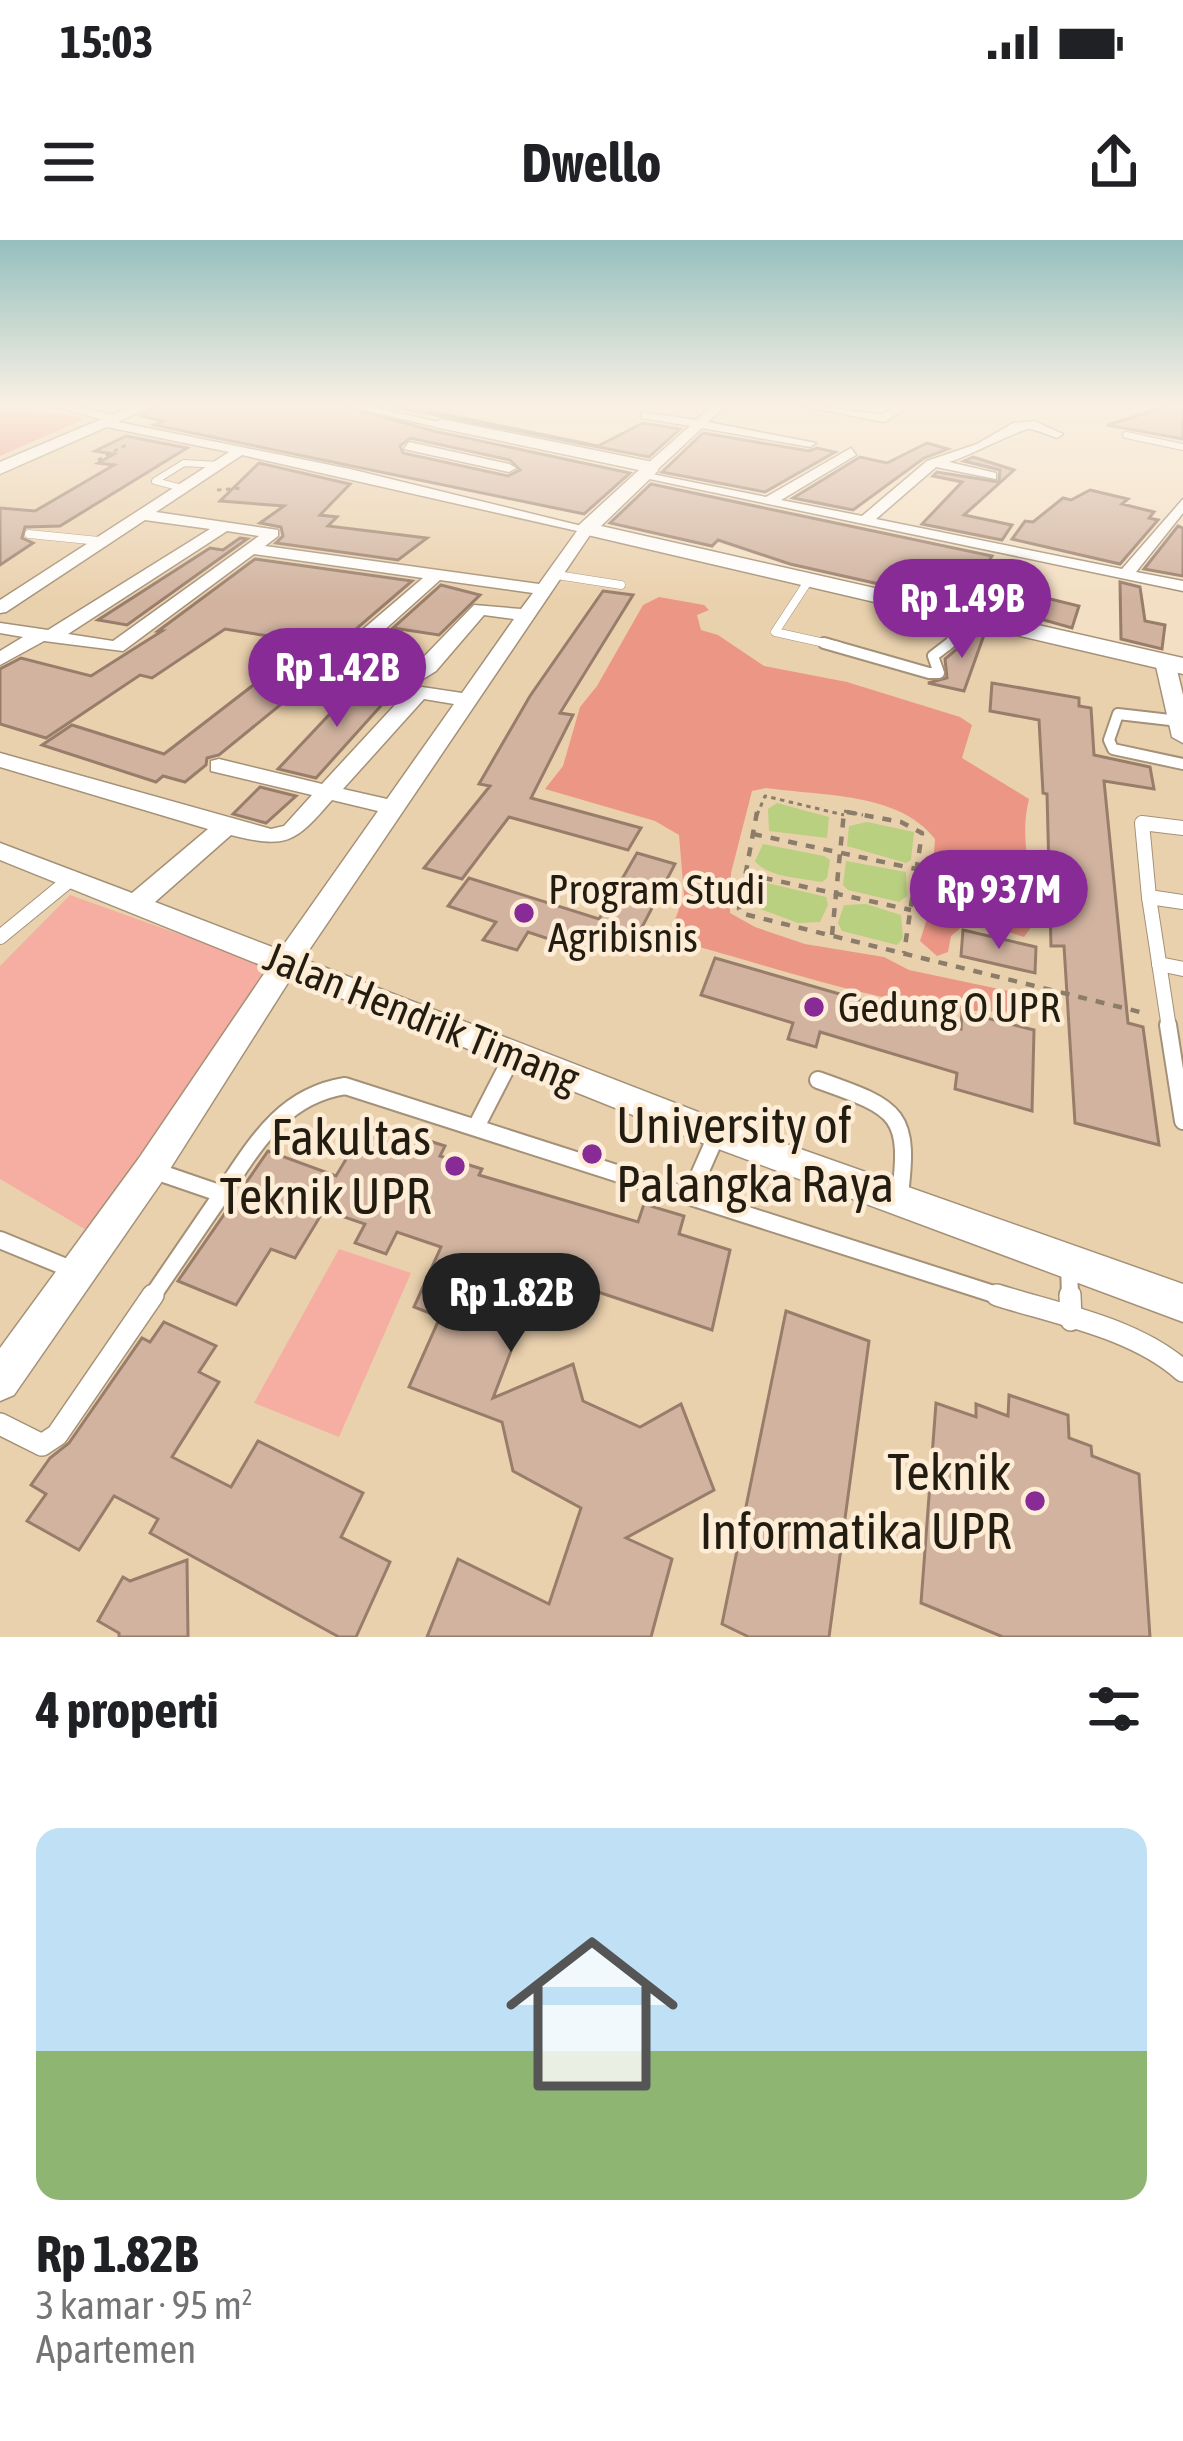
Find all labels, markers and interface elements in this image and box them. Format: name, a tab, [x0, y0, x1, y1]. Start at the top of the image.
text: 15:03	[60, 16, 154, 68]
icon: menu	[36, 129, 102, 195]
icon: share	[1081, 129, 1147, 195]
text: Dwello	[522, 132, 661, 193]
pin: Rp 1.49B	[838, 559, 1086, 661]
text: Rp 1.49B	[900, 576, 1024, 620]
pin: Rp 1.42B	[213, 628, 461, 730]
text: Rp 1.42B	[275, 645, 399, 689]
pin: Rp 937M	[888, 850, 1110, 952]
place label: Program Studi Agribisnis	[548, 865, 765, 961]
text: Rp 937M	[937, 867, 1061, 911]
marker: Program Studi Agribisnis	[511, 900, 537, 926]
street label: Jalan Hendrik Timang	[258, 932, 586, 1102]
place label: Gedung O UPR	[838, 983, 1060, 1031]
marker: Gedung O UPR	[801, 994, 827, 1020]
place label: University of Palangka Raya	[616, 1095, 894, 1213]
place label: Fakultas Teknik UPR	[220, 1107, 431, 1225]
marker: University of Palangka Raya	[579, 1141, 605, 1167]
marker: Fakultas Teknik UPR	[442, 1153, 468, 1179]
pin: Rp 1.82B	[387, 1253, 635, 1355]
text: Rp 1.82B	[449, 1270, 573, 1314]
place label: Teknik Informatika UPR	[700, 1442, 1011, 1560]
marker: Teknik Informatika UPR	[1022, 1488, 1048, 1514]
icon: filters	[1081, 1676, 1147, 1742]
text: 4 properti	[36, 1680, 218, 1739]
icon: home	[484, 1906, 700, 2122]
text: Rp 1.82B	[36, 2224, 198, 2283]
text: 3 kamar · 95 m²	[36, 2283, 253, 2327]
text: Apartemen	[36, 2327, 196, 2371]

